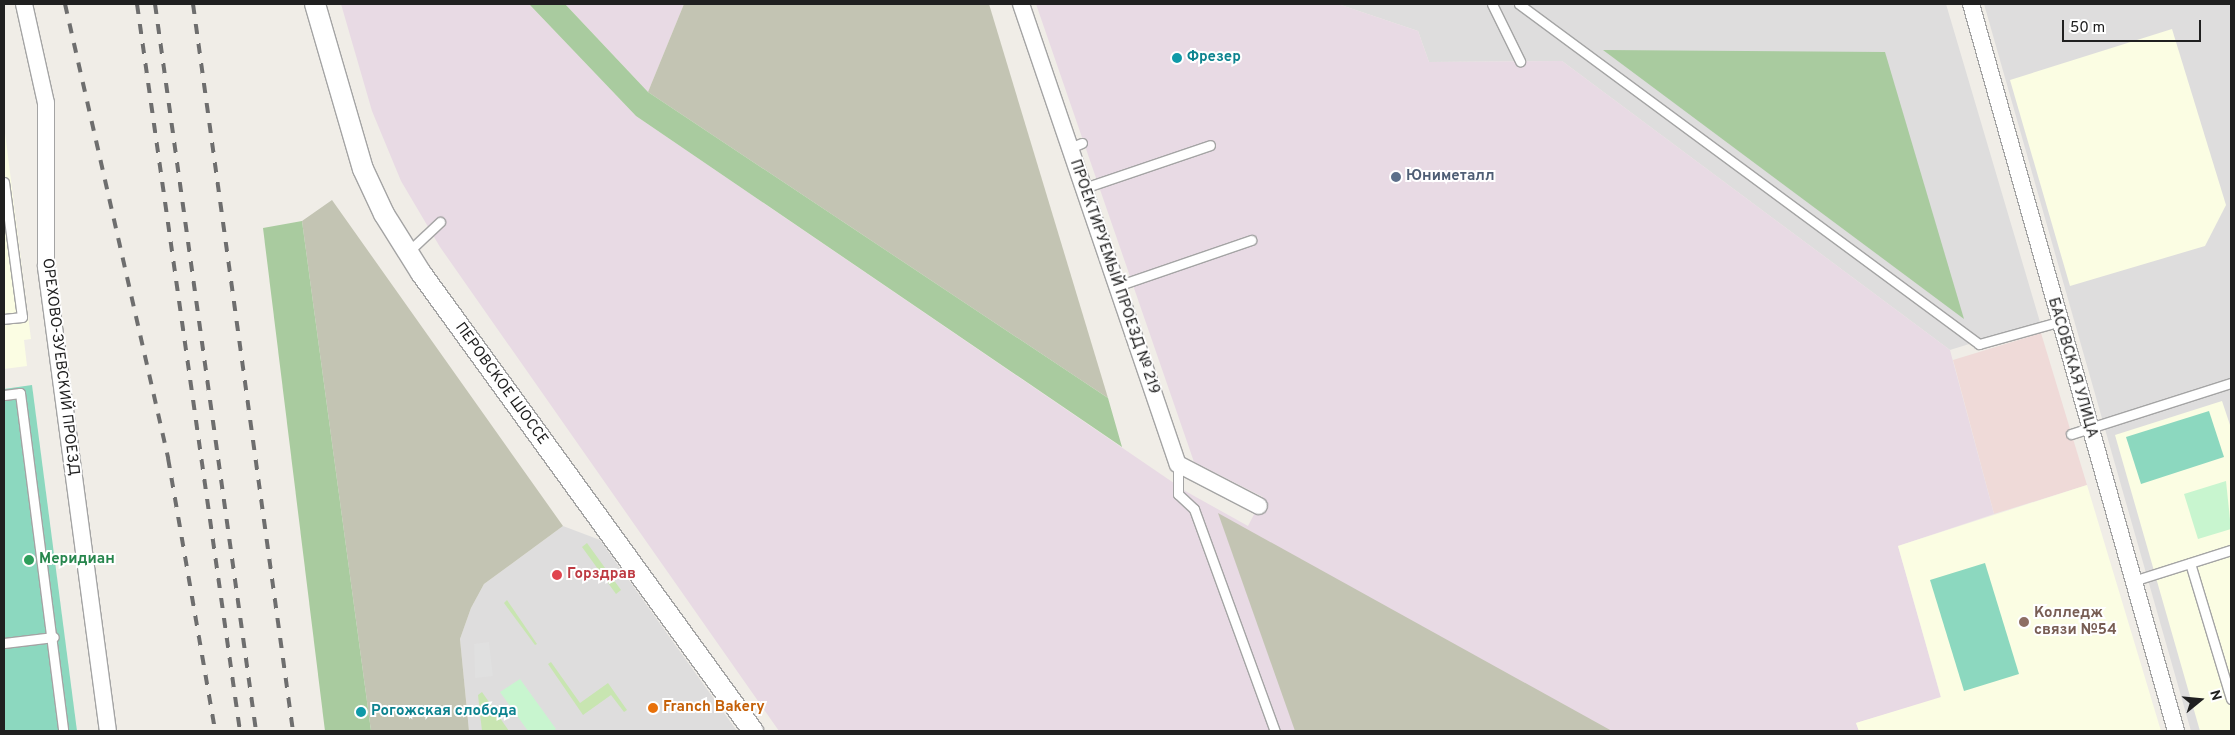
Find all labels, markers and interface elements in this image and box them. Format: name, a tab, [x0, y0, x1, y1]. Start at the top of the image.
scale bar	[2065, 10, 2204, 42]
text: 50 m	[2070, 19, 2105, 38]
place label: Фрезер	[1187, 49, 1241, 67]
marker: Фрезер	[1171, 52, 1183, 64]
street label: ПРОЕКТИРУЕМЫЙ ПРОЕЗД № 219	[1065, 157, 1163, 397]
place label: Юниметалл	[1406, 168, 1495, 186]
marker: Юниметалл	[1390, 171, 1402, 183]
street label: ОРЕХОВО-ЗУЕВСКИЙ ПРОЕЗД	[38, 257, 82, 477]
street label: БАСОВСКАЯ УЛИЦА	[2043, 296, 2101, 440]
street label: ПЕРОВСКОЕ ШОССЕ	[451, 319, 551, 449]
place label: Меридиан	[39, 551, 115, 569]
marker: Меридиан	[23, 554, 35, 566]
place label: Горздрав	[567, 566, 636, 584]
marker: Горздрав	[551, 569, 563, 581]
place label: Колледж связи №54	[2034, 604, 2117, 639]
marker: Колледж связи №54	[2018, 616, 2030, 628]
north arrow	[2175, 675, 2225, 725]
text: N	[2205, 688, 2224, 703]
place label: Franch Bakery	[663, 699, 765, 717]
marker: Franch Bakery	[647, 702, 659, 714]
place label: Рогожская слобода	[371, 703, 517, 721]
marker: Рогожская слобода	[355, 706, 367, 718]

